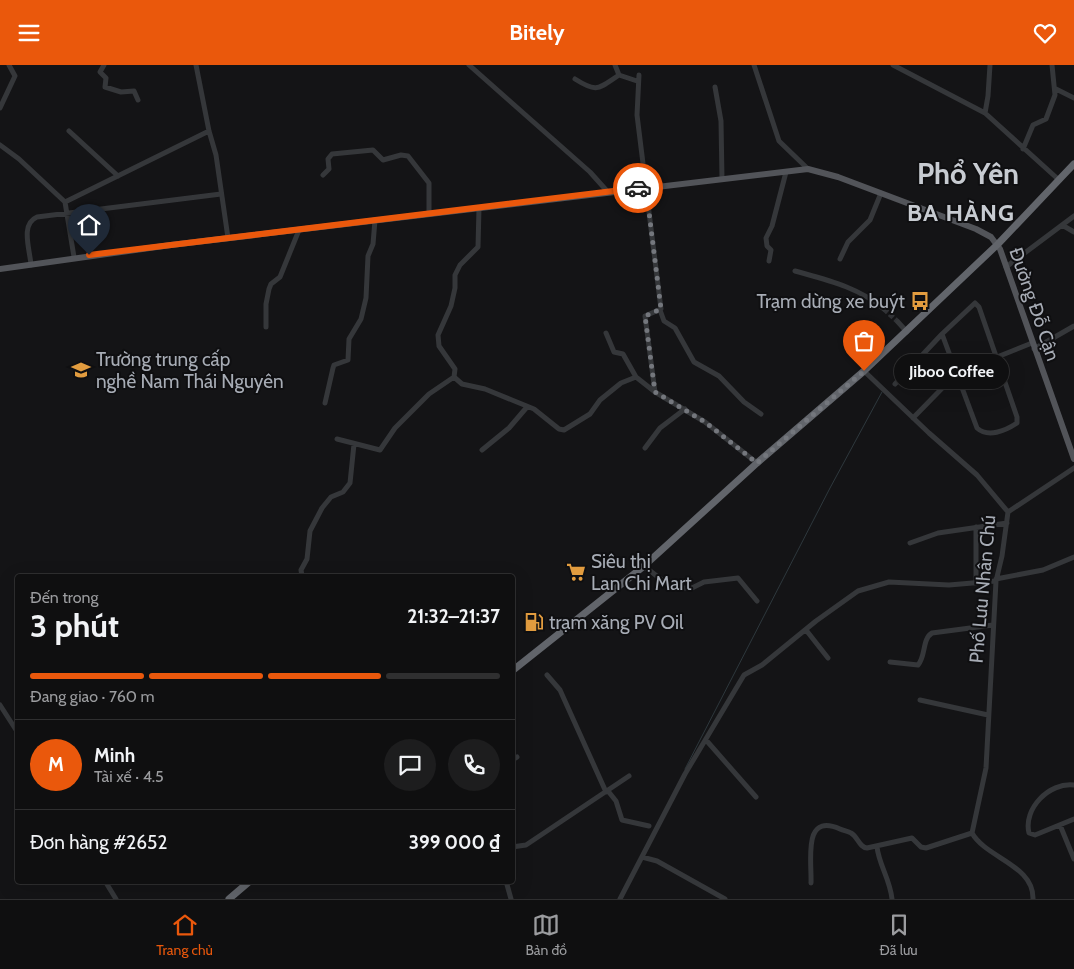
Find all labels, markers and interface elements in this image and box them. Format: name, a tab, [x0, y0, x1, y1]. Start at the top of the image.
icon: menu	[15, 19, 43, 47]
text: Bitely	[509, 19, 565, 46]
icon: heart	[1031, 19, 1059, 47]
district label: Phổ Yên	[917, 156, 1019, 191]
courier	[613, 163, 663, 213]
icon: car	[624, 174, 652, 202]
district label: BA HÀNG	[907, 198, 1015, 227]
pin	[68, 204, 110, 255]
icon: home	[75, 211, 103, 239]
street label: Đường Đỗ Cận	[1004, 244, 1065, 364]
place label: Trạm dừng xe buýt	[757, 290, 906, 313]
bus stop icon: Trạm dừng xe buýt	[909, 290, 931, 312]
pin	[843, 320, 885, 371]
icon: bag	[850, 327, 878, 355]
place label: Trường trung cấp nghề Nam Thái Nguyên	[96, 348, 284, 393]
callout: Jiboo Coffee	[894, 353, 1009, 389]
school or university icon: Trường trung cấp nghề Nam Thái Nguyên	[70, 359, 92, 381]
text: Jiboo Coffee	[909, 362, 994, 381]
street label: Phố Lưu Nhân Chú	[965, 514, 1000, 664]
place label: Siêu thị Lan Chi Mart	[591, 550, 692, 595]
supermarket icon: Siêu thị Lan Chi Mart	[565, 561, 587, 583]
text: Đến trong	[30, 588, 98, 607]
text: 21:32–21:37	[407, 605, 500, 628]
text: 3 phút	[30, 606, 119, 645]
fuel station icon: trạm xăng PV Oil	[523, 611, 545, 633]
place label: trạm xăng PV Oil	[549, 611, 684, 634]
text: Đang giao · 760 m	[30, 687, 155, 706]
button: chat	[384, 739, 436, 791]
button: phone	[448, 739, 500, 791]
text: Minh	[94, 744, 135, 767]
text: M	[48, 753, 64, 776]
text: Tài xế · 4.5	[94, 767, 164, 786]
text: Đơn hàng #2652	[30, 831, 167, 854]
text: 399 000 ₫	[409, 831, 500, 854]
tab: Trang chủ	[156, 911, 213, 959]
tab: Bản đồ	[525, 911, 567, 959]
tab: Đã lưu	[880, 911, 918, 959]

